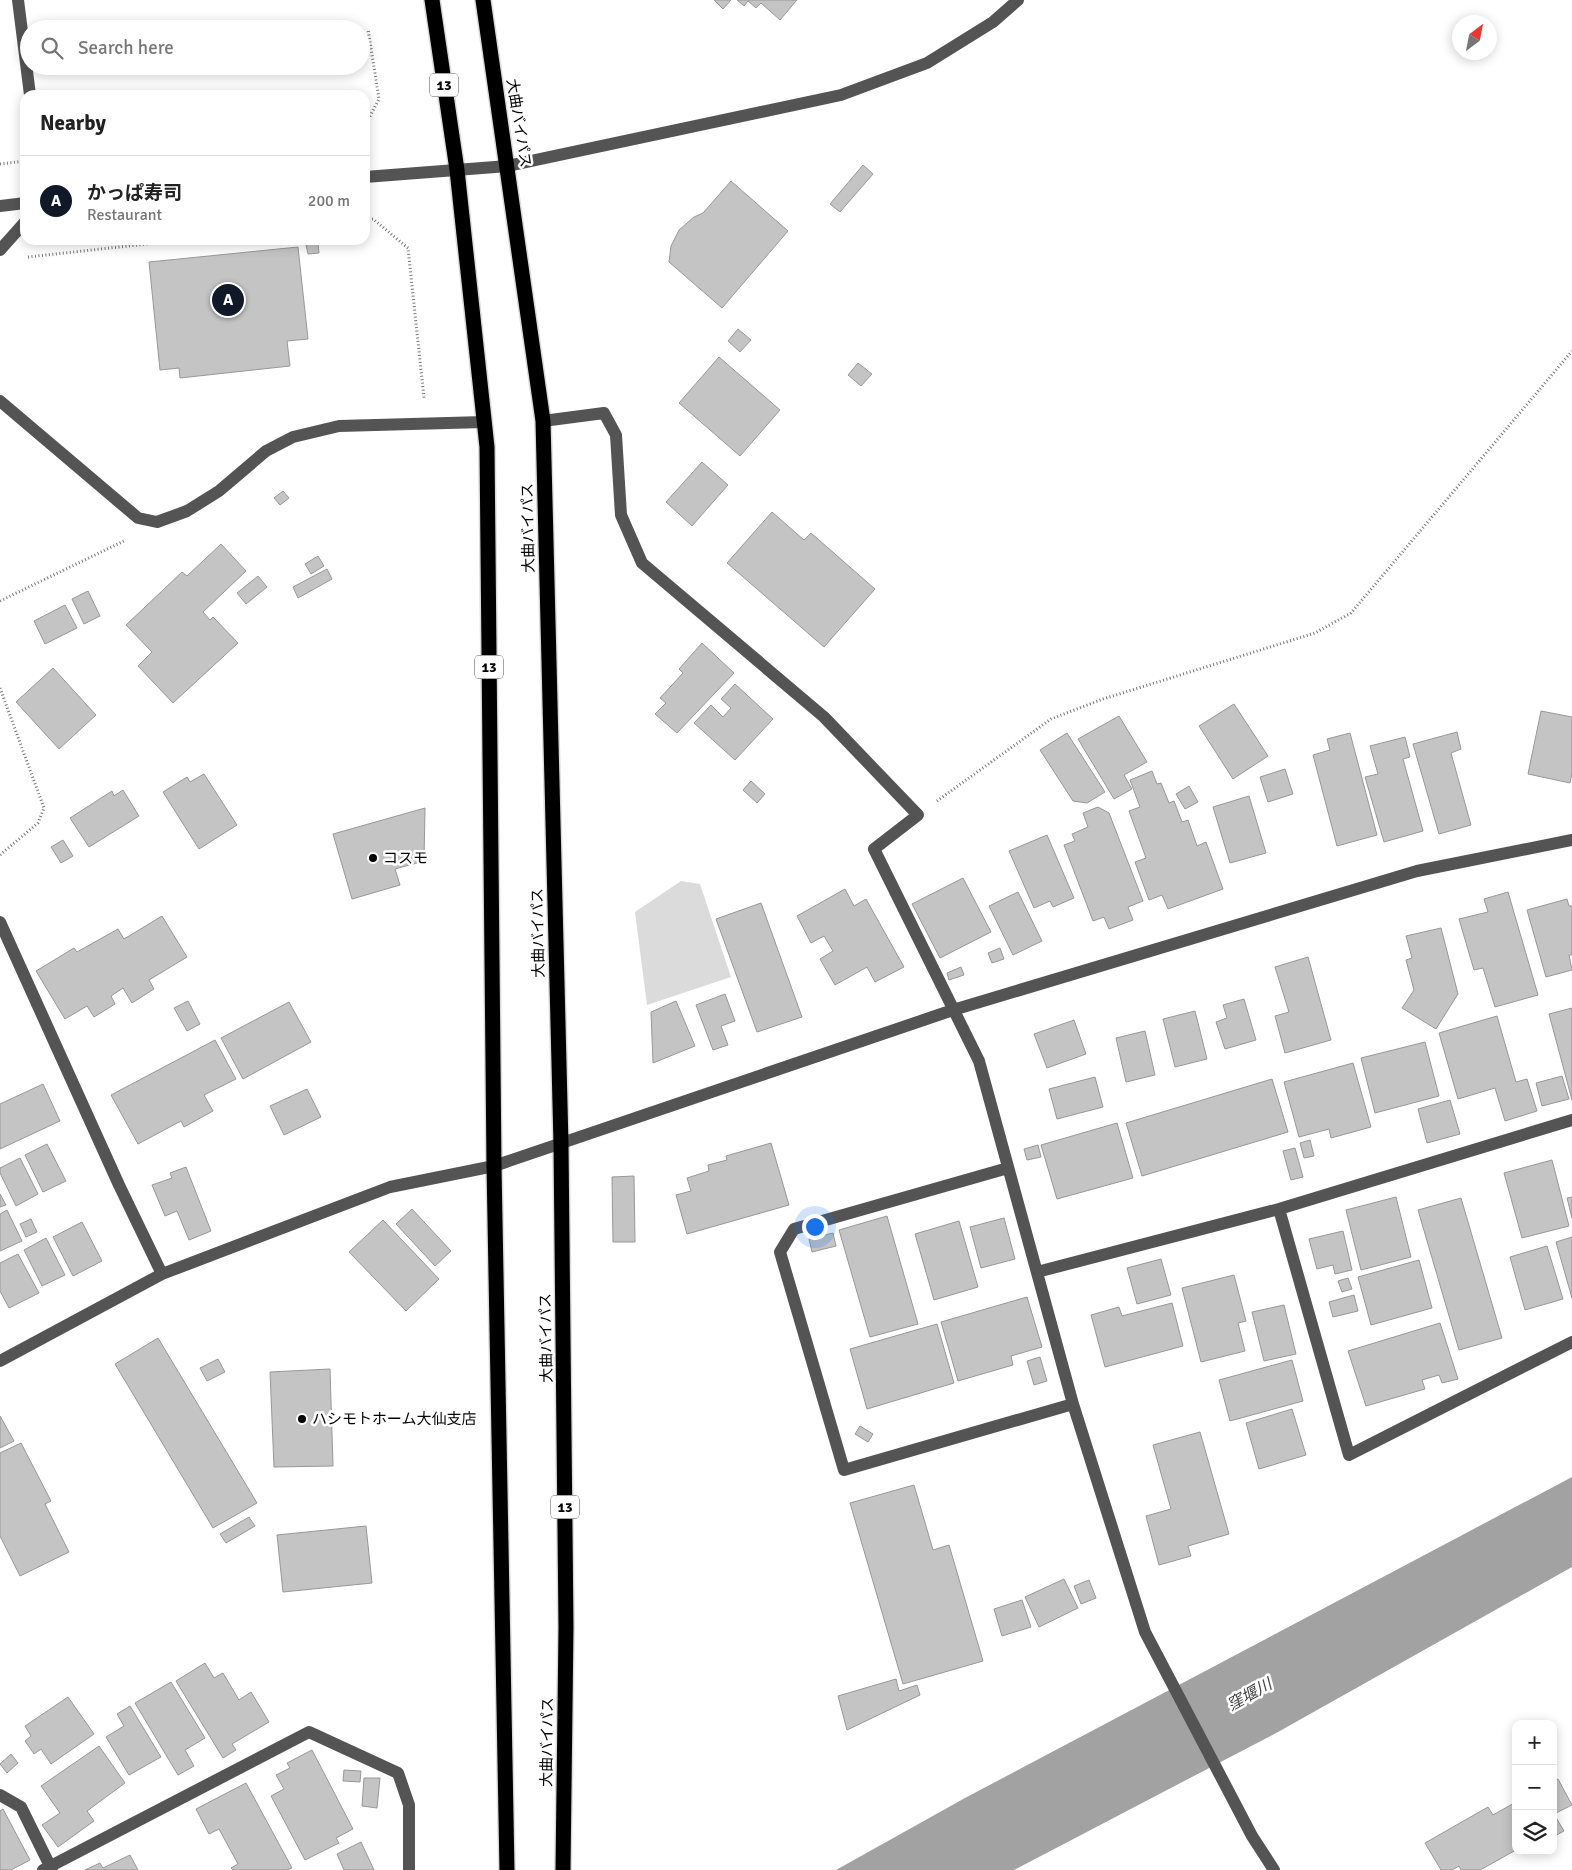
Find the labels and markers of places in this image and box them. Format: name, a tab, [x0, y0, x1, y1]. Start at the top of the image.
pin: A	[212, 281, 244, 319]
place label: コスモ	[383, 849, 428, 867]
marker: コスモ	[367, 852, 379, 864]
place label: ハシモトホーム大仙支店	[312, 1410, 477, 1428]
marker: ハシモトホーム大仙支店	[296, 1413, 308, 1425]

